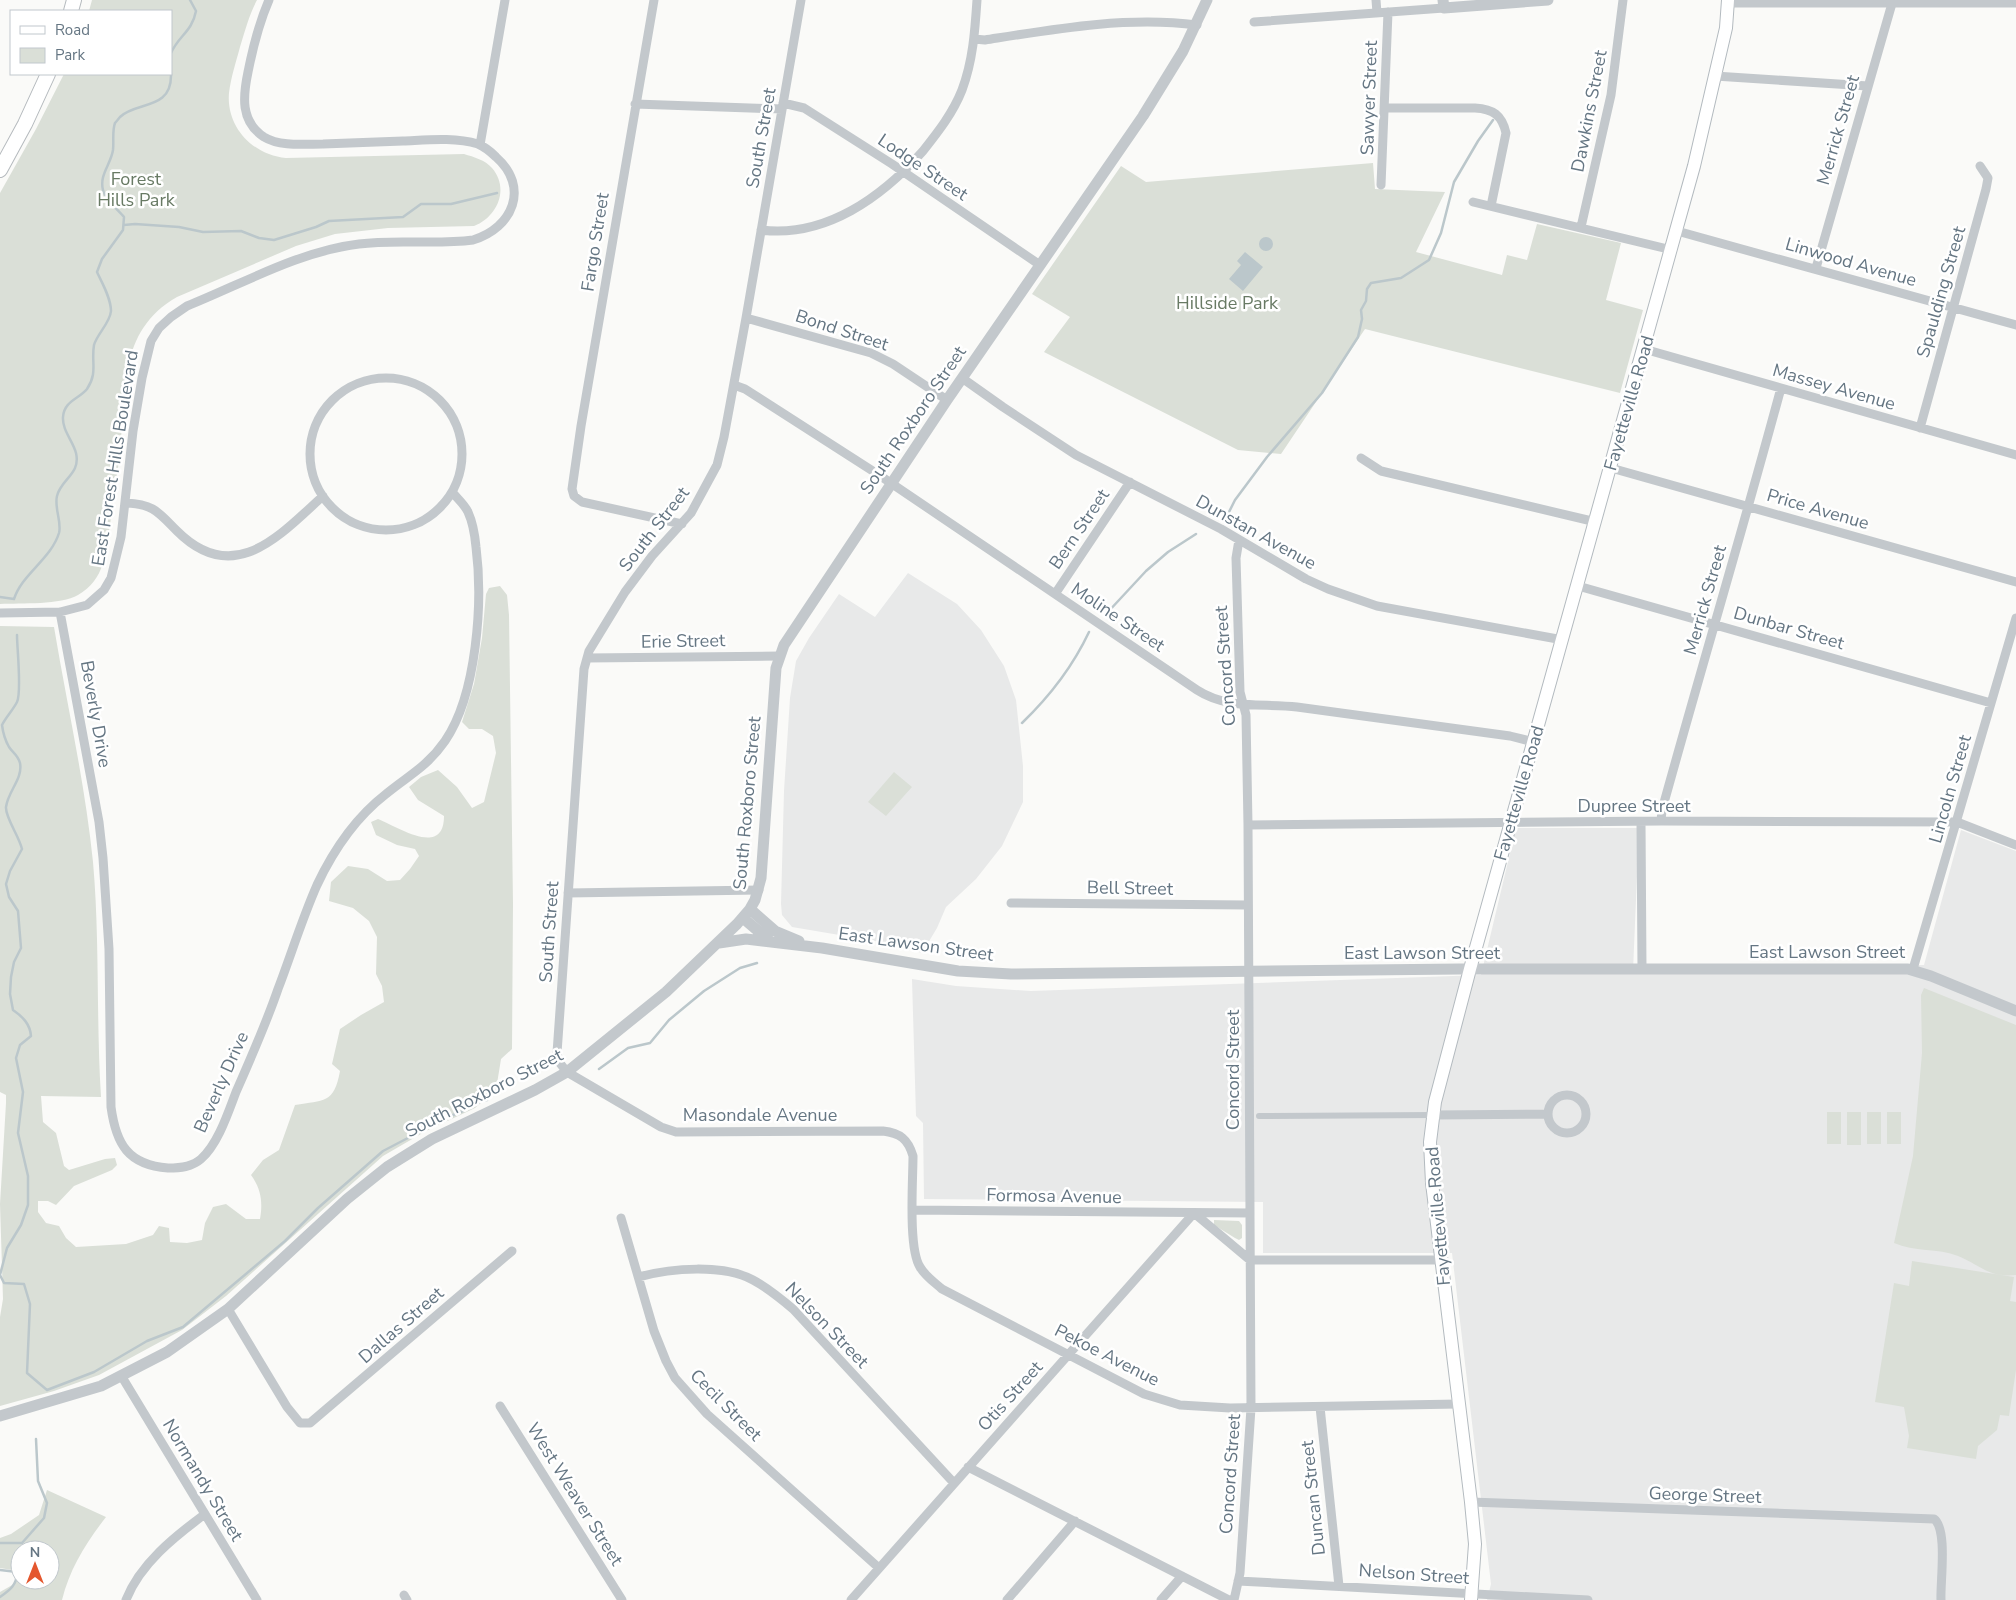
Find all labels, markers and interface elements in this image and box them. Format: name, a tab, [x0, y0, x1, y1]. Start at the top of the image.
legend	[10, 10, 172, 75]
text: Road	[55, 20, 90, 40]
street label: Sawyer Street	[1355, 39, 1383, 156]
text: Park	[55, 45, 85, 65]
street label: Dawkins Street	[1565, 47, 1613, 174]
street label: Merrick Street	[1811, 72, 1865, 188]
street label: South Street	[740, 85, 782, 190]
street label: Lodge Street	[873, 128, 973, 206]
park label: Forest Hills Park	[97, 167, 176, 212]
street label: Fargo Street	[575, 190, 615, 293]
street label: Spaulding Street	[1911, 223, 1971, 360]
street label: Linwood Avenue	[1783, 232, 1919, 292]
park label: Hillside Park	[1176, 291, 1279, 315]
street label: Bond Street	[792, 304, 892, 357]
street label: Fayetteville Road	[1598, 333, 1660, 473]
street label: South Roxboro Street	[854, 341, 972, 499]
street label: East Forest Hills Boulevard	[86, 348, 144, 568]
street label: Massey Avenue	[1770, 358, 1898, 416]
street label: South Street	[613, 481, 695, 576]
street label: Price Avenue	[1764, 483, 1872, 535]
street label: Bern Street	[1043, 484, 1115, 574]
street label: Dunstan Avenue	[1191, 489, 1321, 575]
street label: Merrick Street	[1678, 542, 1732, 658]
street label: Moline Street	[1066, 577, 1170, 658]
street label: Dunbar Street	[1731, 601, 1848, 655]
street label: Concord Street	[1209, 604, 1241, 727]
street label: Erie Street	[641, 628, 726, 654]
street label: Beverly Drive	[75, 658, 117, 770]
street label: South Roxboro Street	[727, 715, 767, 891]
street label: Fayetteville Road	[1488, 723, 1550, 863]
street label: Lincoln Street	[1923, 731, 1977, 846]
street label: Dupree Street	[1577, 794, 1691, 818]
street label: Bell Street	[1087, 875, 1174, 901]
street label: South Street	[533, 880, 565, 983]
street label: East Lawson Street	[837, 921, 996, 967]
street label: East Lawson Street	[1749, 940, 1906, 964]
street label: East Lawson Street	[1344, 941, 1501, 965]
street label: Concord Street	[1221, 1009, 1245, 1130]
street label: Beverly Drive	[188, 1028, 254, 1136]
street label: South Roxboro Street	[401, 1042, 568, 1143]
street label: Masondale Avenue	[683, 1103, 837, 1127]
street label: Fayetteville Road	[1420, 1145, 1456, 1287]
street label: Formosa Avenue	[986, 1183, 1122, 1209]
street label: Nelson Street	[780, 1277, 875, 1374]
street label: Dallas Street	[353, 1281, 449, 1369]
street label: Pekoe Avenue	[1050, 1318, 1164, 1392]
street label: Otis Street	[972, 1355, 1048, 1436]
street label: Cecil Street	[685, 1364, 768, 1447]
street label: Concord Street	[1214, 1412, 1246, 1535]
street label: Normandy Street	[157, 1414, 249, 1546]
street label: West Weaver Street	[521, 1418, 629, 1571]
street label: Duncan Street	[1295, 1439, 1331, 1557]
street label: George Street	[1648, 1481, 1763, 1509]
north arrow	[10, 1540, 60, 1590]
text: N	[30, 1543, 40, 1562]
street label: Nelson Street	[1358, 1558, 1471, 1590]

